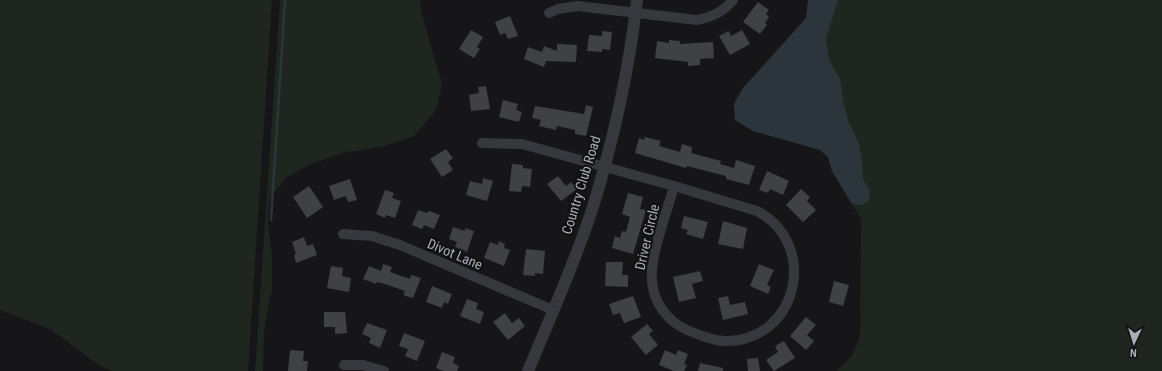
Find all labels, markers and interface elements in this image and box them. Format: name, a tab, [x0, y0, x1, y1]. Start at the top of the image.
street label: Country Club Road	[558, 134, 604, 236]
street label: Driver Circle	[632, 202, 662, 271]
street label: Divot Lane	[425, 235, 485, 273]
north arrow	[1114, 323, 1154, 363]
text: N	[1129, 346, 1137, 359]

